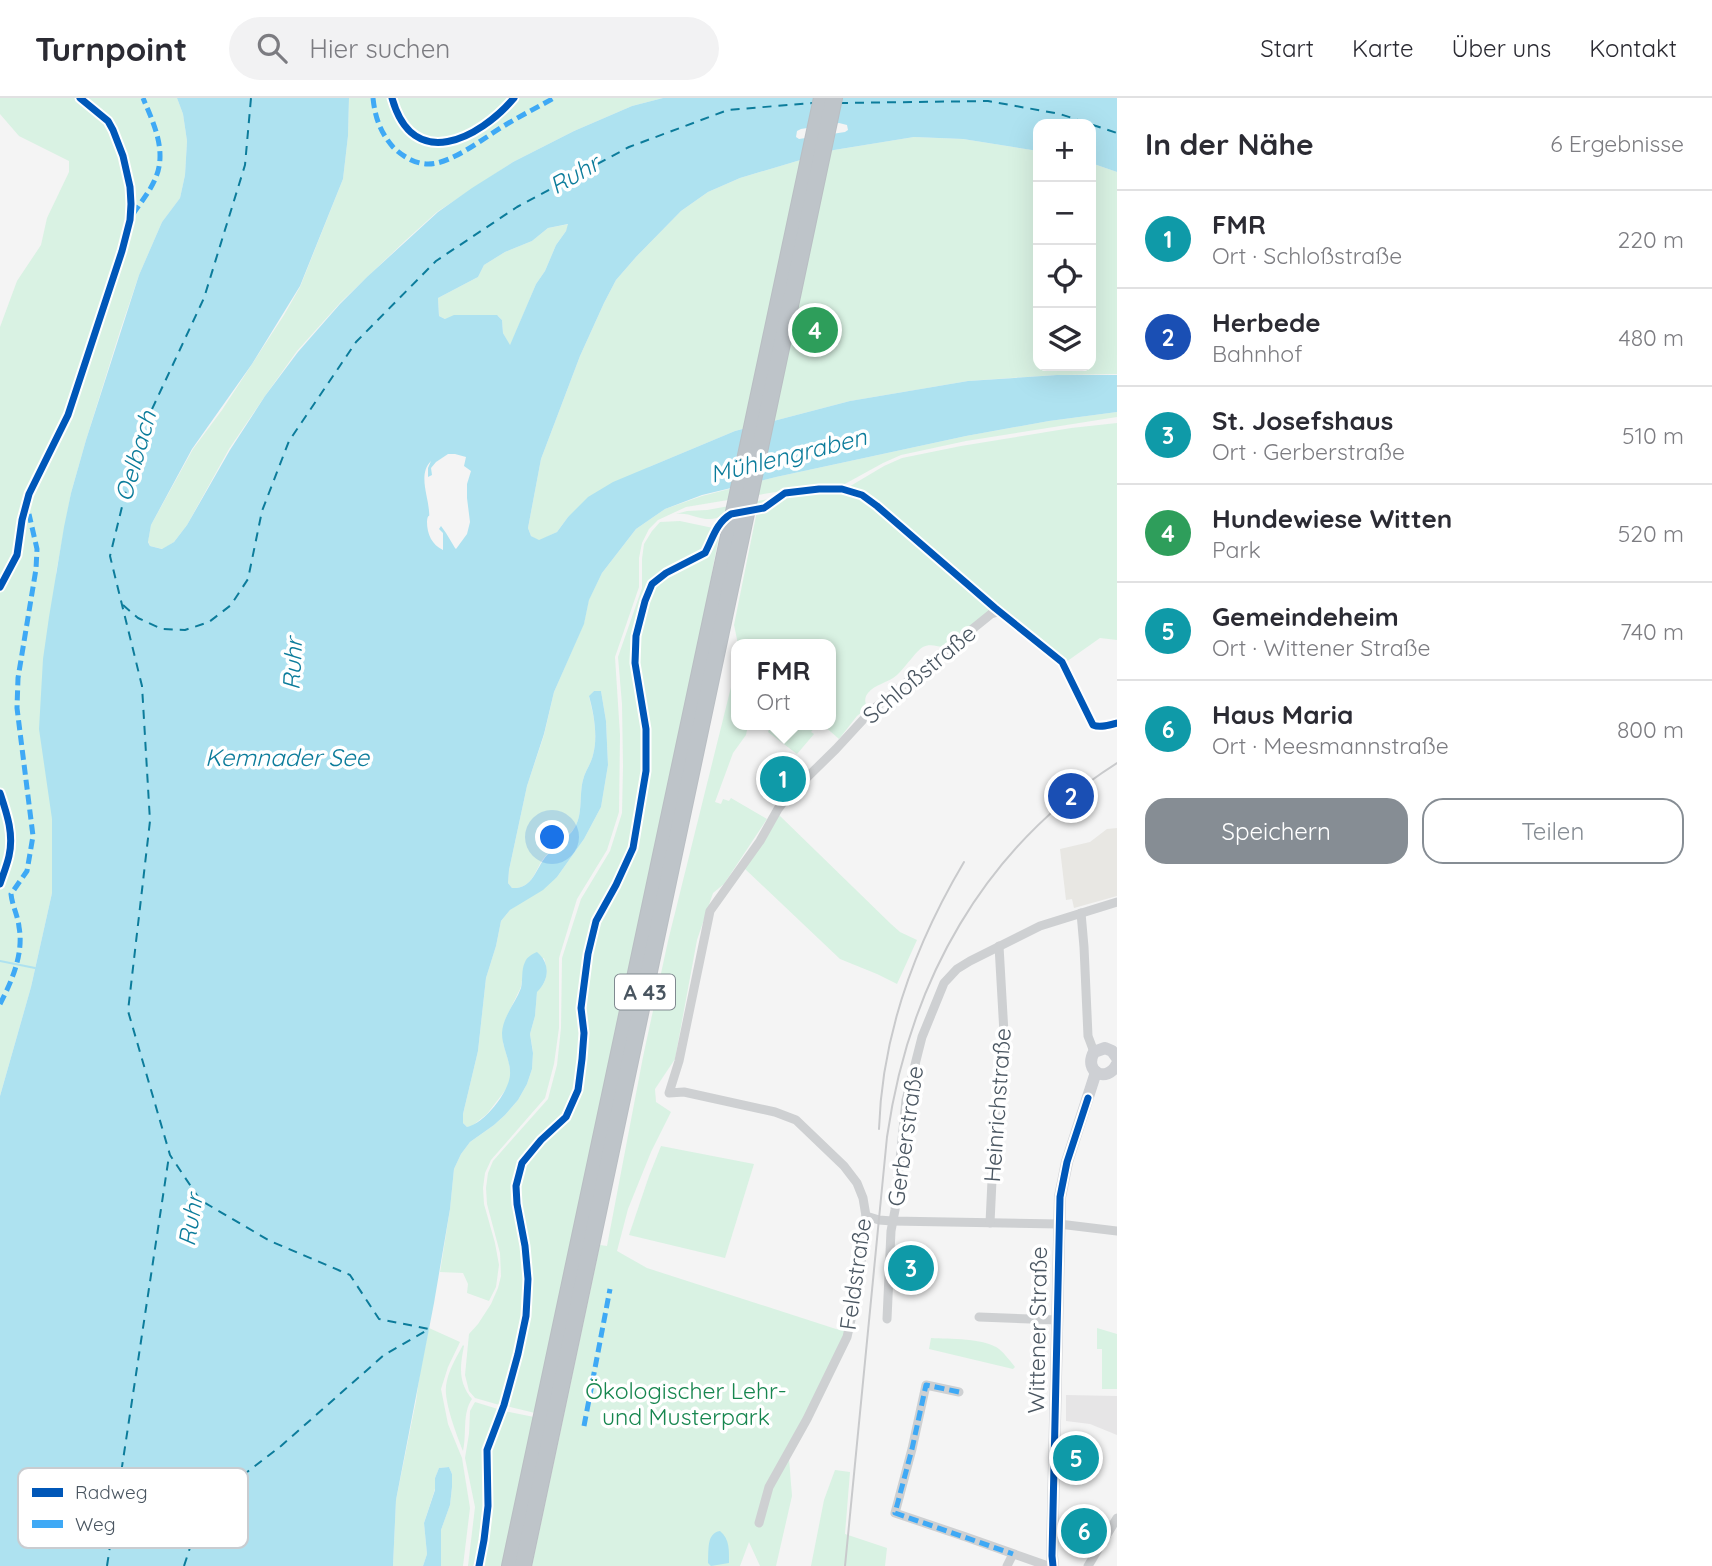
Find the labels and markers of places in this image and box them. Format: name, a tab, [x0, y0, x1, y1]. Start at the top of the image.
pin: 4	[792, 304, 838, 356]
pin: 1	[760, 753, 806, 805]
pin: 2	[1048, 770, 1094, 822]
pin: 3	[888, 1242, 934, 1294]
pin: 5	[1053, 1432, 1099, 1484]
pin: 6	[1061, 1505, 1107, 1557]

